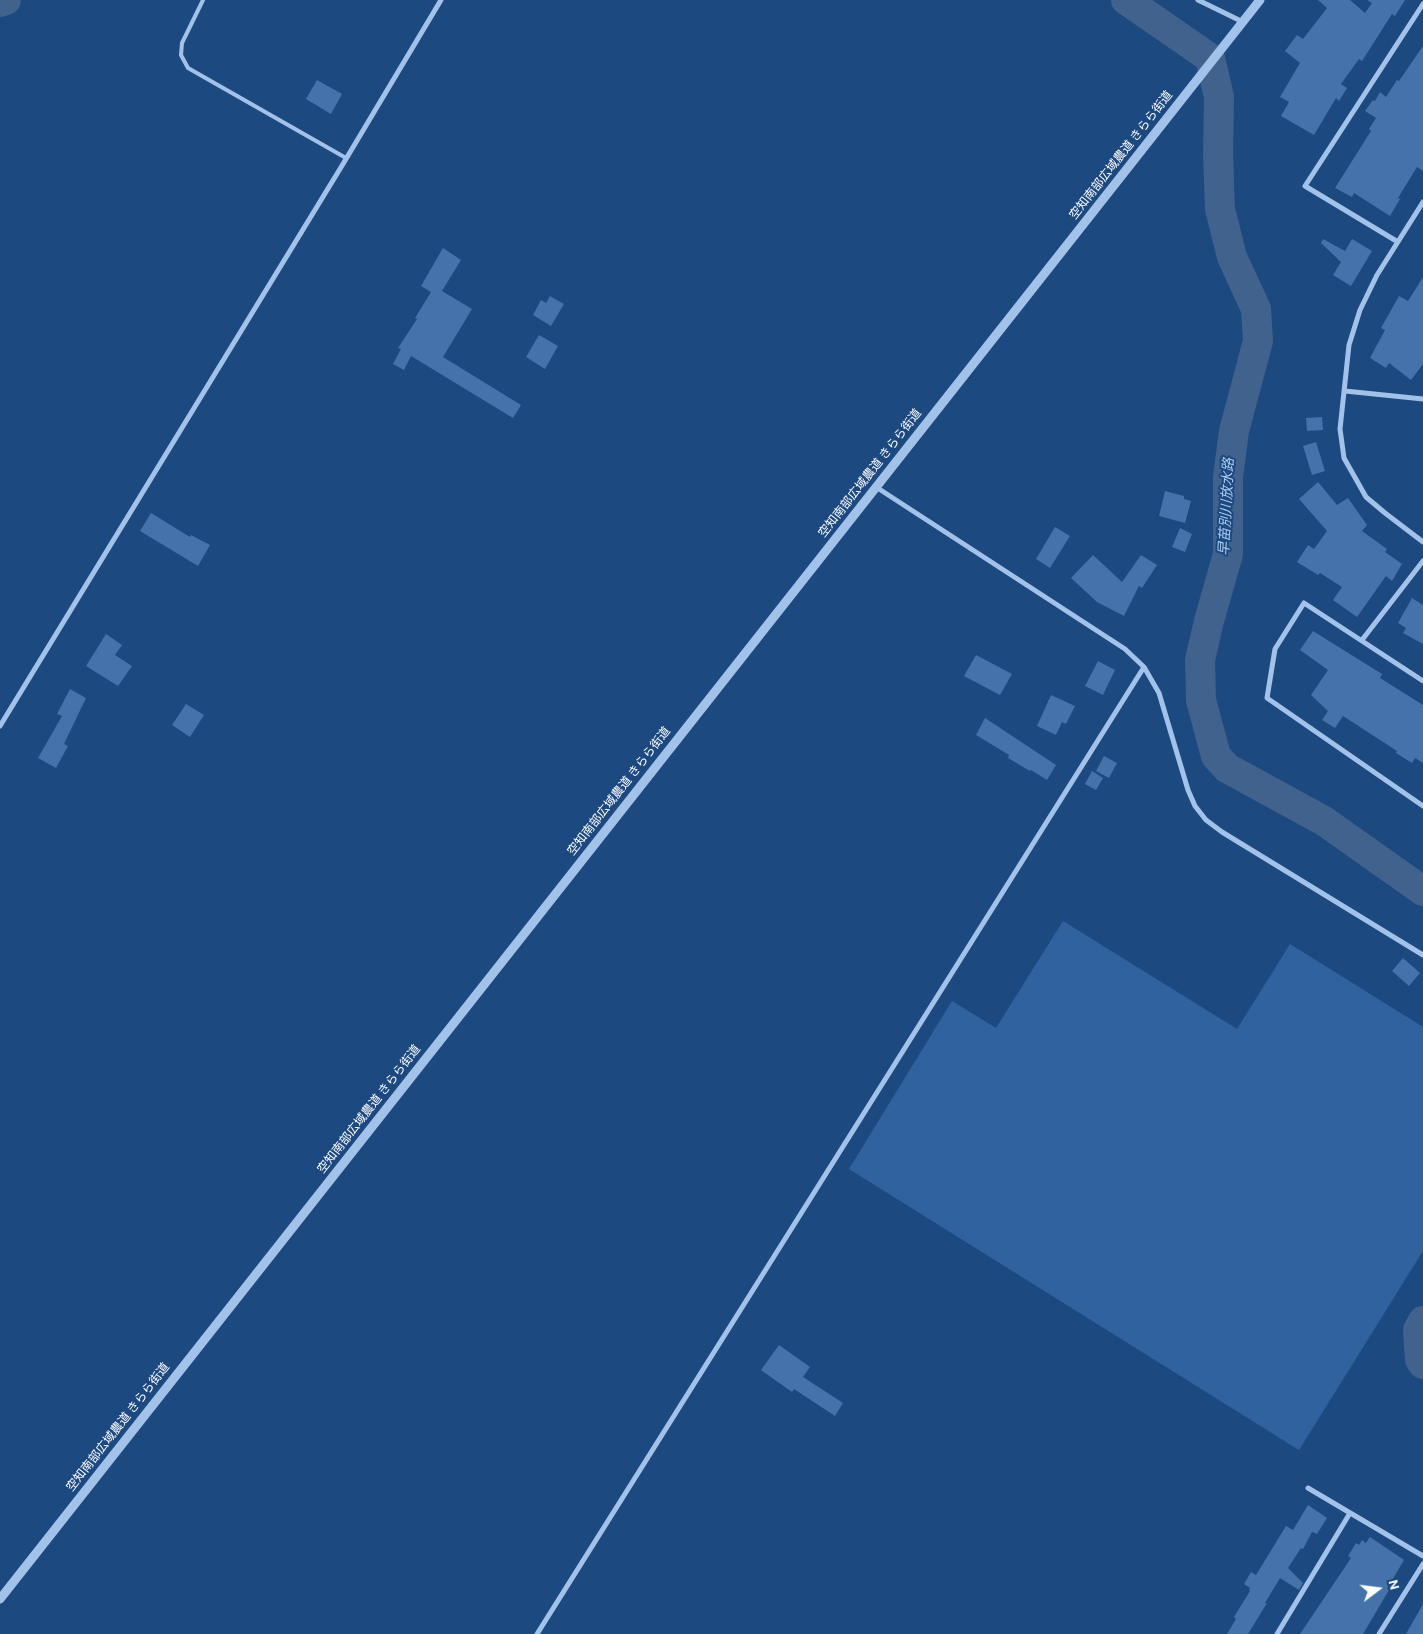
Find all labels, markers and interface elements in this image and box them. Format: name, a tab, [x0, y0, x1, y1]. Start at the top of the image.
street label: 空知南部広域農道 きらら街道	[1067, 89, 1177, 223]
street label: 空知南部広域農道 きらら街道	[816, 407, 926, 541]
water label: 早苗別川放水路	[1217, 458, 1239, 556]
street label: 空知南部広域農道 きらら街道	[565, 725, 675, 859]
street label: 空知南部広域農道 きらら街道	[315, 1043, 425, 1177]
street label: 空知南部広域農道 きらら街道	[64, 1361, 174, 1495]
north arrow	[1353, 1564, 1403, 1614]
text: N	[1383, 1578, 1402, 1592]

